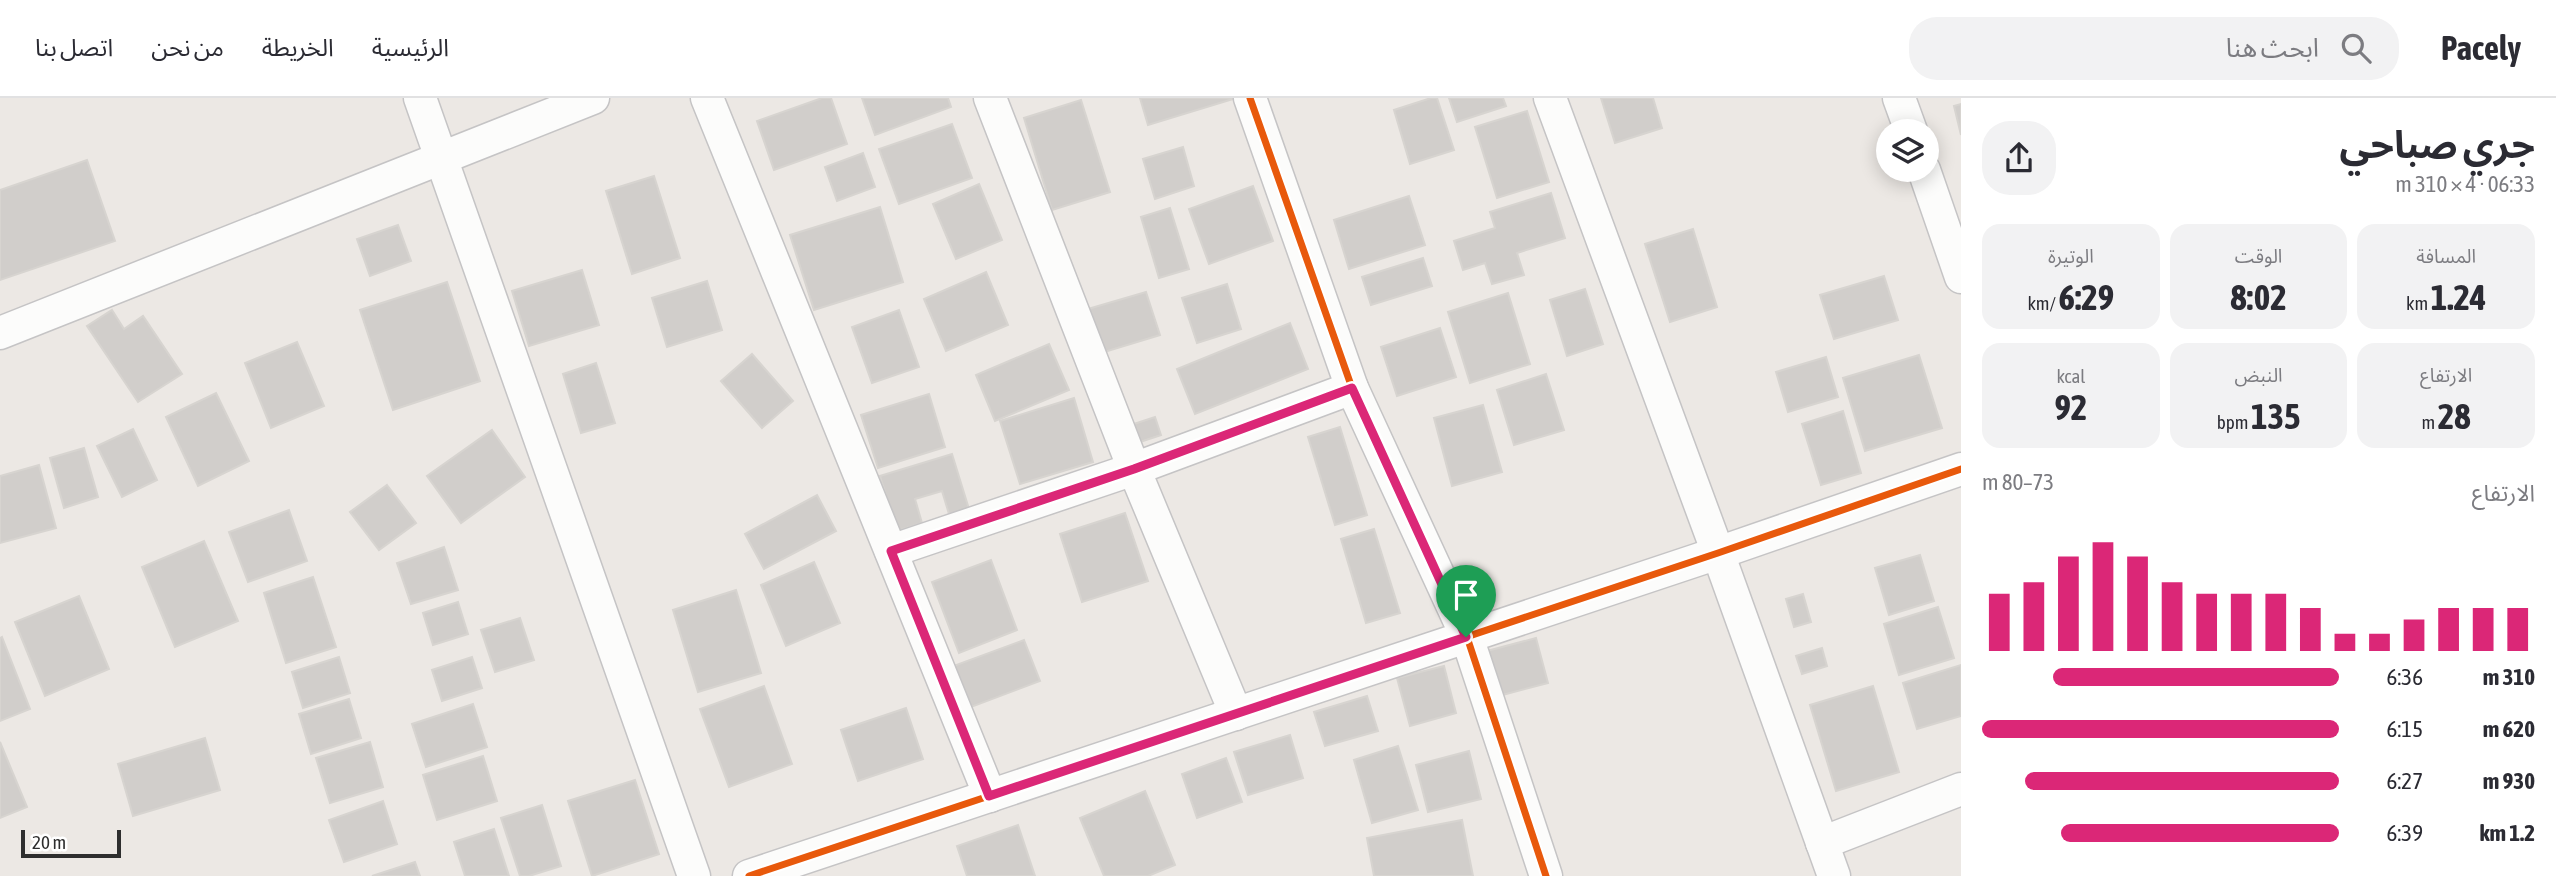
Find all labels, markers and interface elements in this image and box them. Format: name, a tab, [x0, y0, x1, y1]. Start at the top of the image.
search box	[1909, 17, 2399, 80]
icon: search	[2337, 29, 2375, 67]
text: Pacely	[2441, 29, 2521, 67]
text: ابحث هنا	[2226, 33, 2319, 63]
text: اتصل بنا	[35, 34, 113, 61]
text: من نحن	[151, 34, 224, 61]
text: الخريطة	[262, 34, 334, 61]
text: الرئيسية	[372, 34, 449, 61]
map controls	[1876, 119, 1939, 182]
button: layers	[1876, 119, 1939, 182]
button: share	[1982, 121, 2056, 195]
text: جري صباحي	[2340, 123, 2535, 166]
text: 06:33 · 4 × 310 m	[2395, 171, 2535, 197]
text: الوتيرة	[2048, 245, 2094, 267]
text: الوقت	[2235, 245, 2282, 267]
text: المسافة	[2416, 245, 2476, 267]
text: 6:29	[2059, 277, 2114, 317]
text: 8:02	[2230, 277, 2287, 317]
text: 1.24	[2431, 277, 2486, 317]
text: /km	[2028, 292, 2059, 314]
text: km	[2406, 292, 2431, 314]
text: النبض	[2234, 364, 2283, 386]
text: الارتفاع	[2420, 364, 2472, 386]
text: kcal	[2056, 365, 2085, 387]
text: 92	[2054, 387, 2087, 427]
text: 135	[2251, 396, 2300, 436]
text: 28	[2438, 396, 2471, 436]
text: bpm	[2217, 411, 2251, 433]
text: m	[2422, 411, 2438, 433]
text: 73–80 m	[1982, 469, 2054, 495]
text: الارتفاع	[2472, 480, 2535, 506]
pin	[1436, 565, 1496, 637]
icon: arrive	[1447, 576, 1485, 614]
text: 6:36	[2386, 664, 2423, 690]
text: 310 m	[2483, 664, 2535, 690]
text: 6:15	[2386, 716, 2423, 742]
text: 620 m	[2483, 716, 2535, 742]
text: 6:27	[2386, 768, 2423, 794]
text: 930 m	[2483, 768, 2535, 794]
text: 6:39	[2386, 820, 2423, 846]
text: 1.2 km	[2479, 820, 2535, 846]
scale bar	[21, 827, 121, 859]
text: 20 m	[32, 831, 66, 853]

